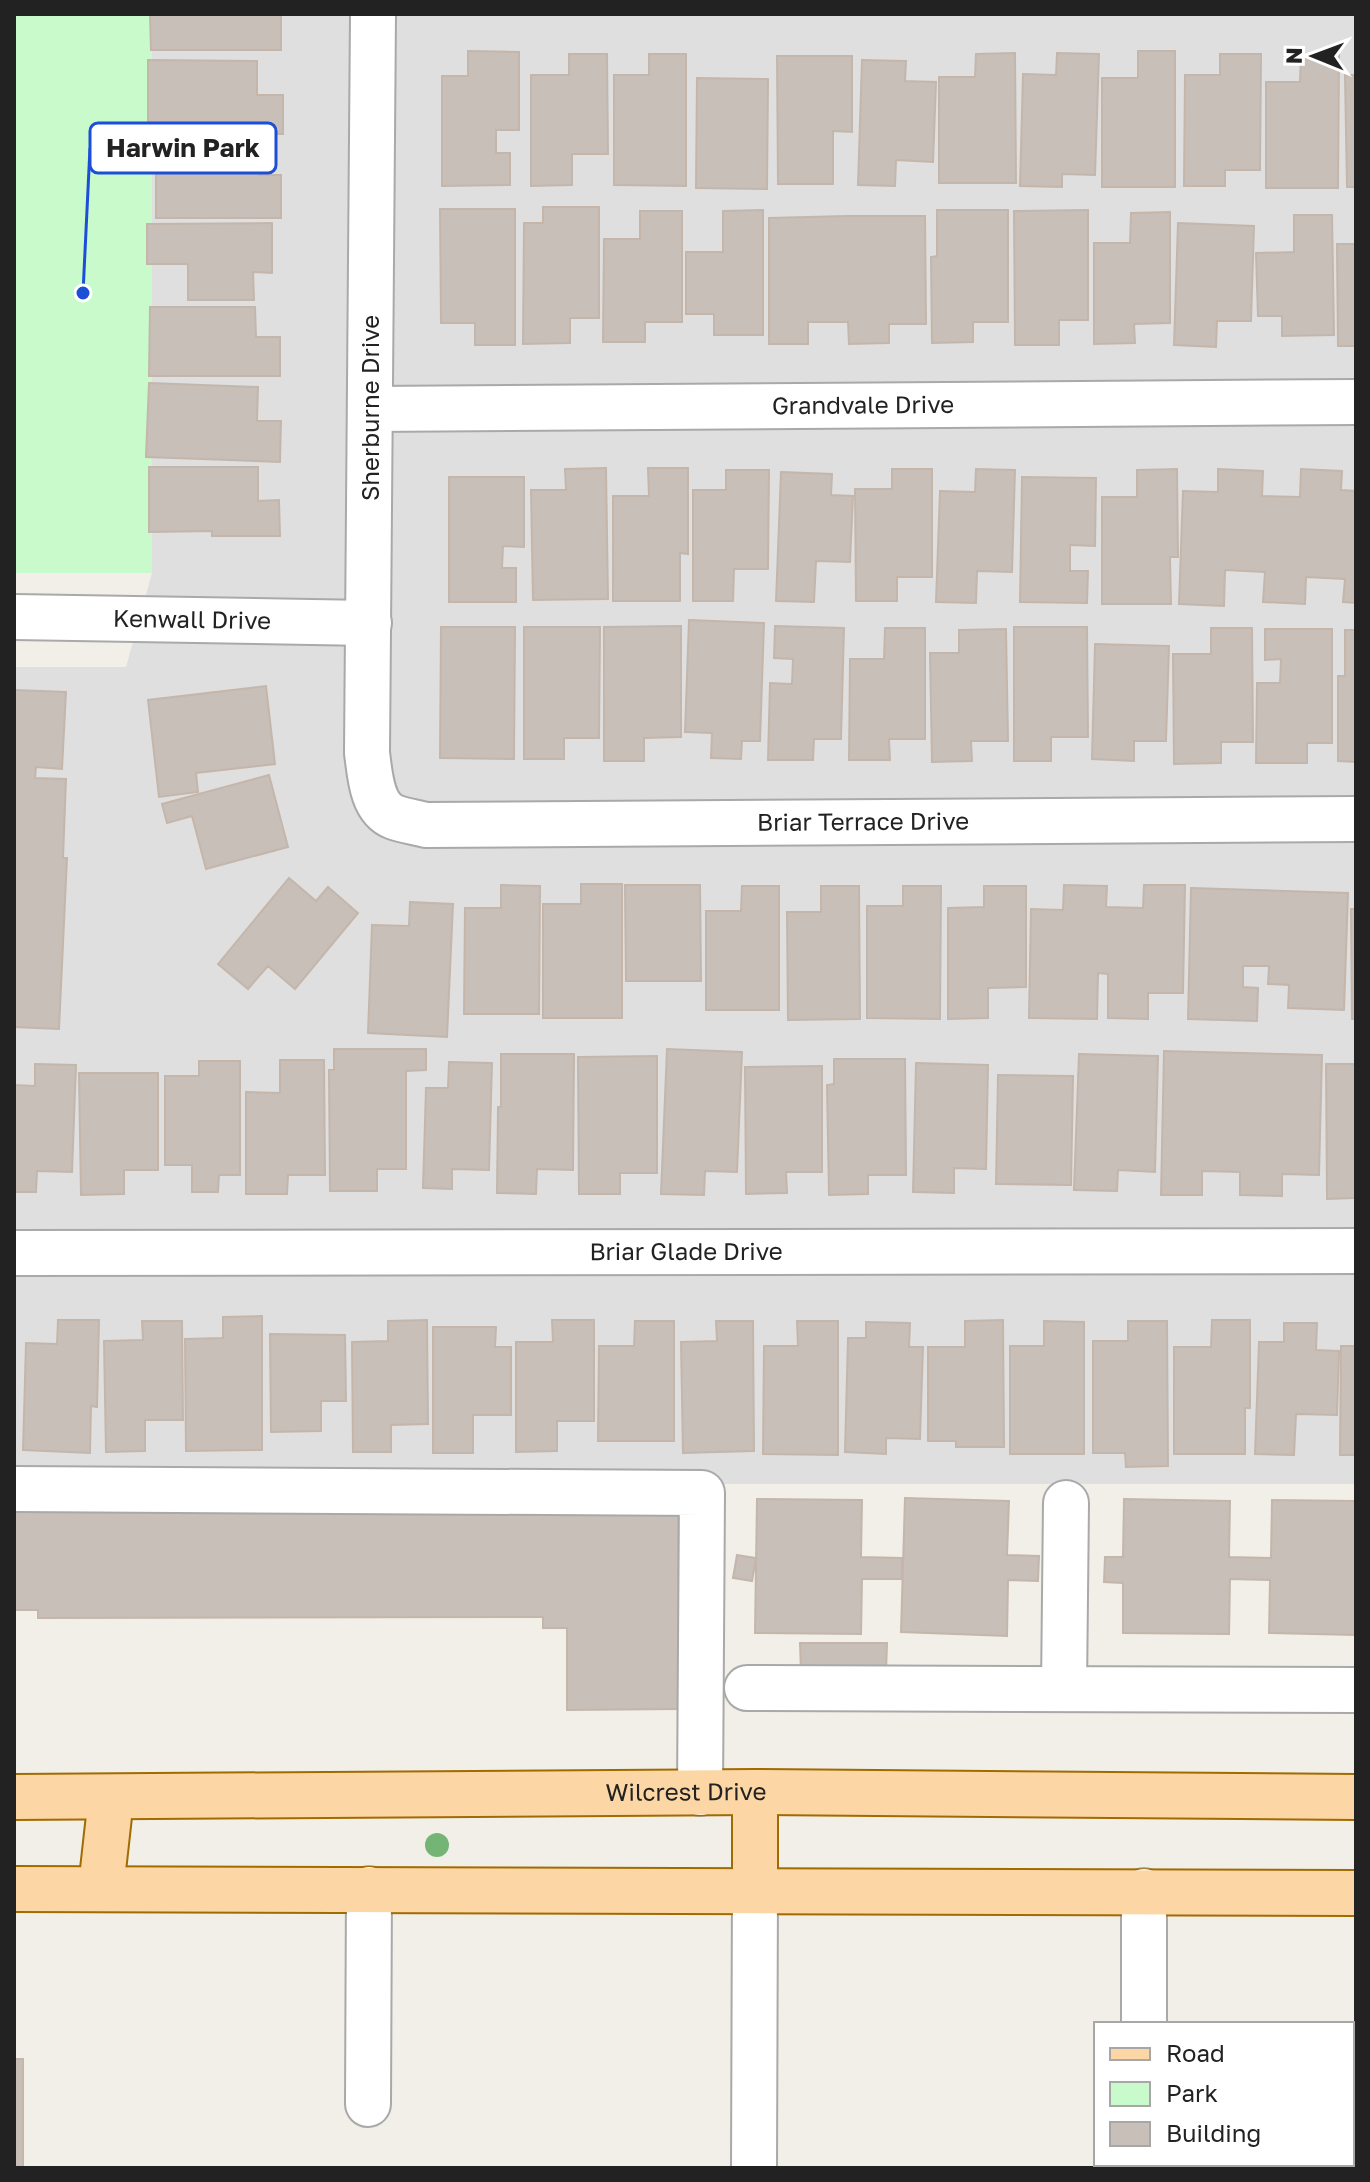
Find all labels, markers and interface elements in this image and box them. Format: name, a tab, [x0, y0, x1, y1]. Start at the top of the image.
north arrow	[1274, 16, 1354, 96]
text: N	[1280, 47, 1307, 64]
callout: Harwin Park	[90, 123, 276, 173]
text: Harwin Park	[106, 132, 260, 163]
street label: Sherburne Drive	[355, 315, 384, 501]
street label: Grandvale Drive	[772, 389, 954, 419]
street label: Kenwall Drive	[113, 603, 271, 634]
street label: Briar Terrace Drive	[757, 805, 969, 836]
street label: Briar Glade Drive	[589, 1236, 783, 1265]
street label: Wilcrest Drive	[605, 1776, 767, 1806]
legend	[1094, 2022, 1354, 2166]
text: Road	[1166, 2038, 1225, 2067]
text: Park	[1166, 2078, 1218, 2107]
text: Building	[1166, 2118, 1261, 2147]

